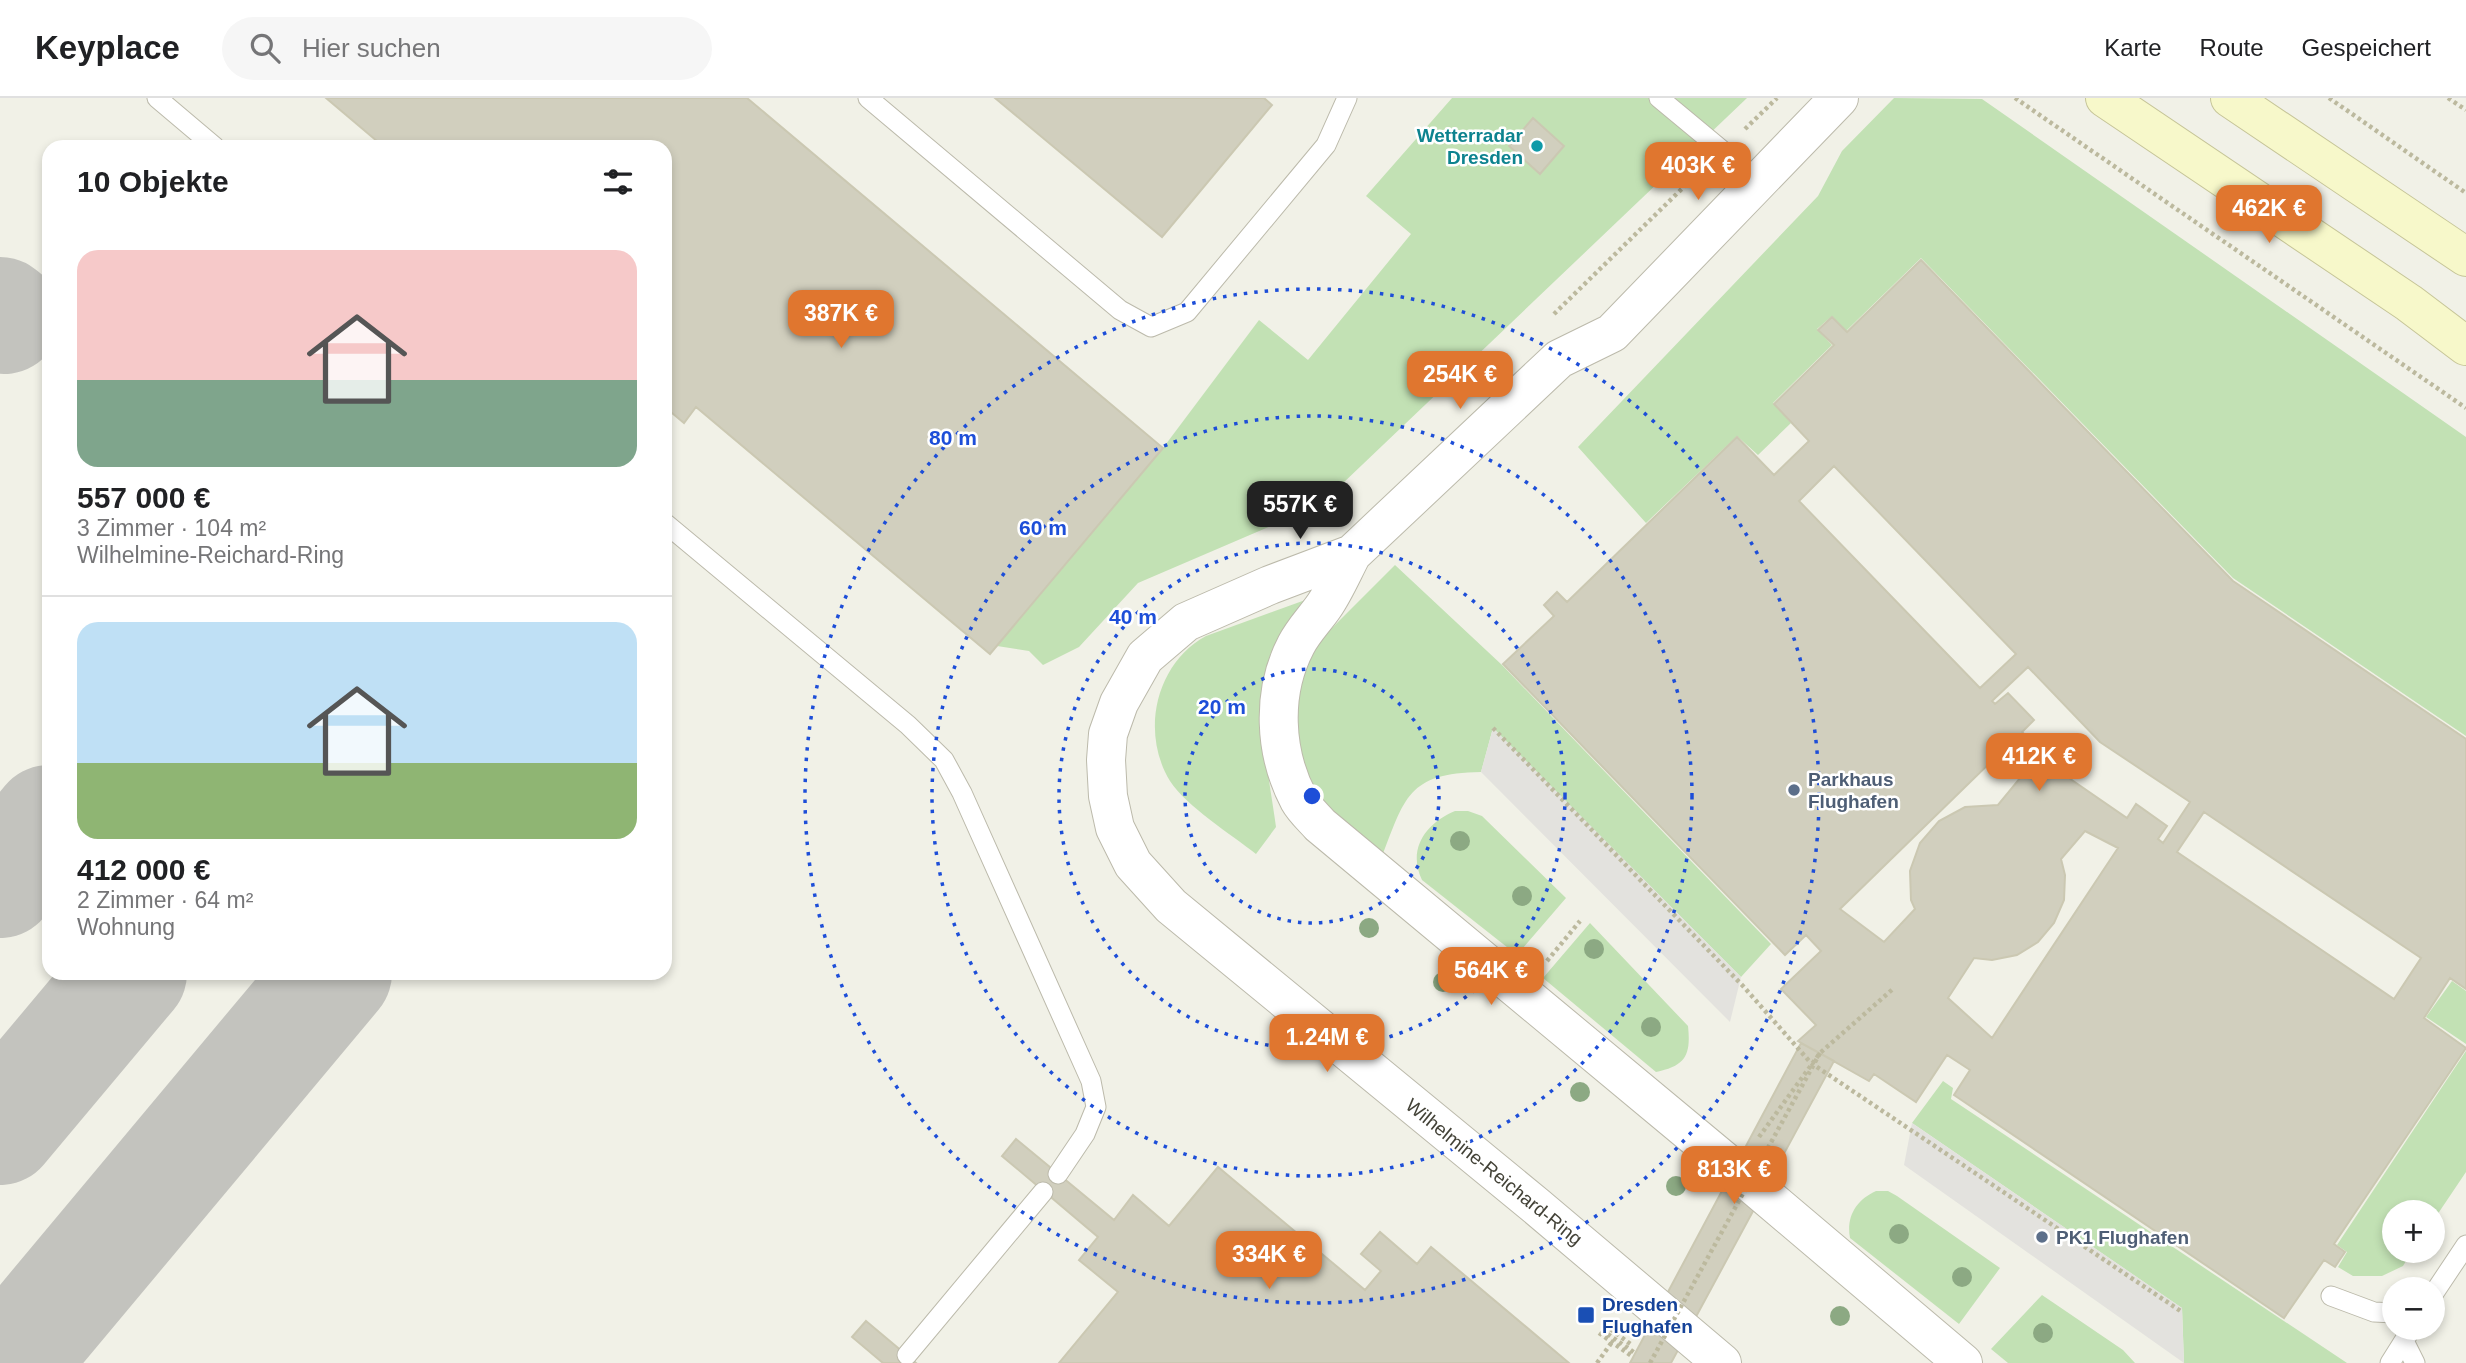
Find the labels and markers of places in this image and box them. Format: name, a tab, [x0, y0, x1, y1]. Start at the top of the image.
place label: Wetterradar Dresden	[1417, 125, 1524, 168]
marker: Wetterradar Dresden	[1529, 138, 1545, 154]
pin: 403K €	[1641, 142, 1755, 202]
pin: 462K €	[2212, 186, 2326, 245]
pin: 387K €	[784, 290, 898, 350]
pin: 254K €	[1403, 352, 1517, 411]
pin: 557K €	[1243, 482, 1357, 541]
pin: 412K €	[1982, 734, 2096, 793]
place label: Parkhaus Flughafen	[1808, 769, 1899, 812]
marker: Parkhaus Flughafen	[1786, 782, 1802, 798]
centre of rings	[1300, 784, 1324, 808]
pin: 564K €	[1434, 948, 1548, 1007]
pin: 1.24M €	[1262, 1014, 1392, 1074]
pin: 813K €	[1677, 1146, 1791, 1206]
place label: PK1 Flughafen	[2056, 1227, 2189, 1248]
marker: PK1 Flughafen	[2034, 1229, 2050, 1245]
pin: 334K €	[1212, 1232, 1326, 1291]
place label: Dresden Flughafen	[1602, 1294, 1693, 1337]
marker: Dresden Flughafen	[1576, 1305, 1596, 1325]

